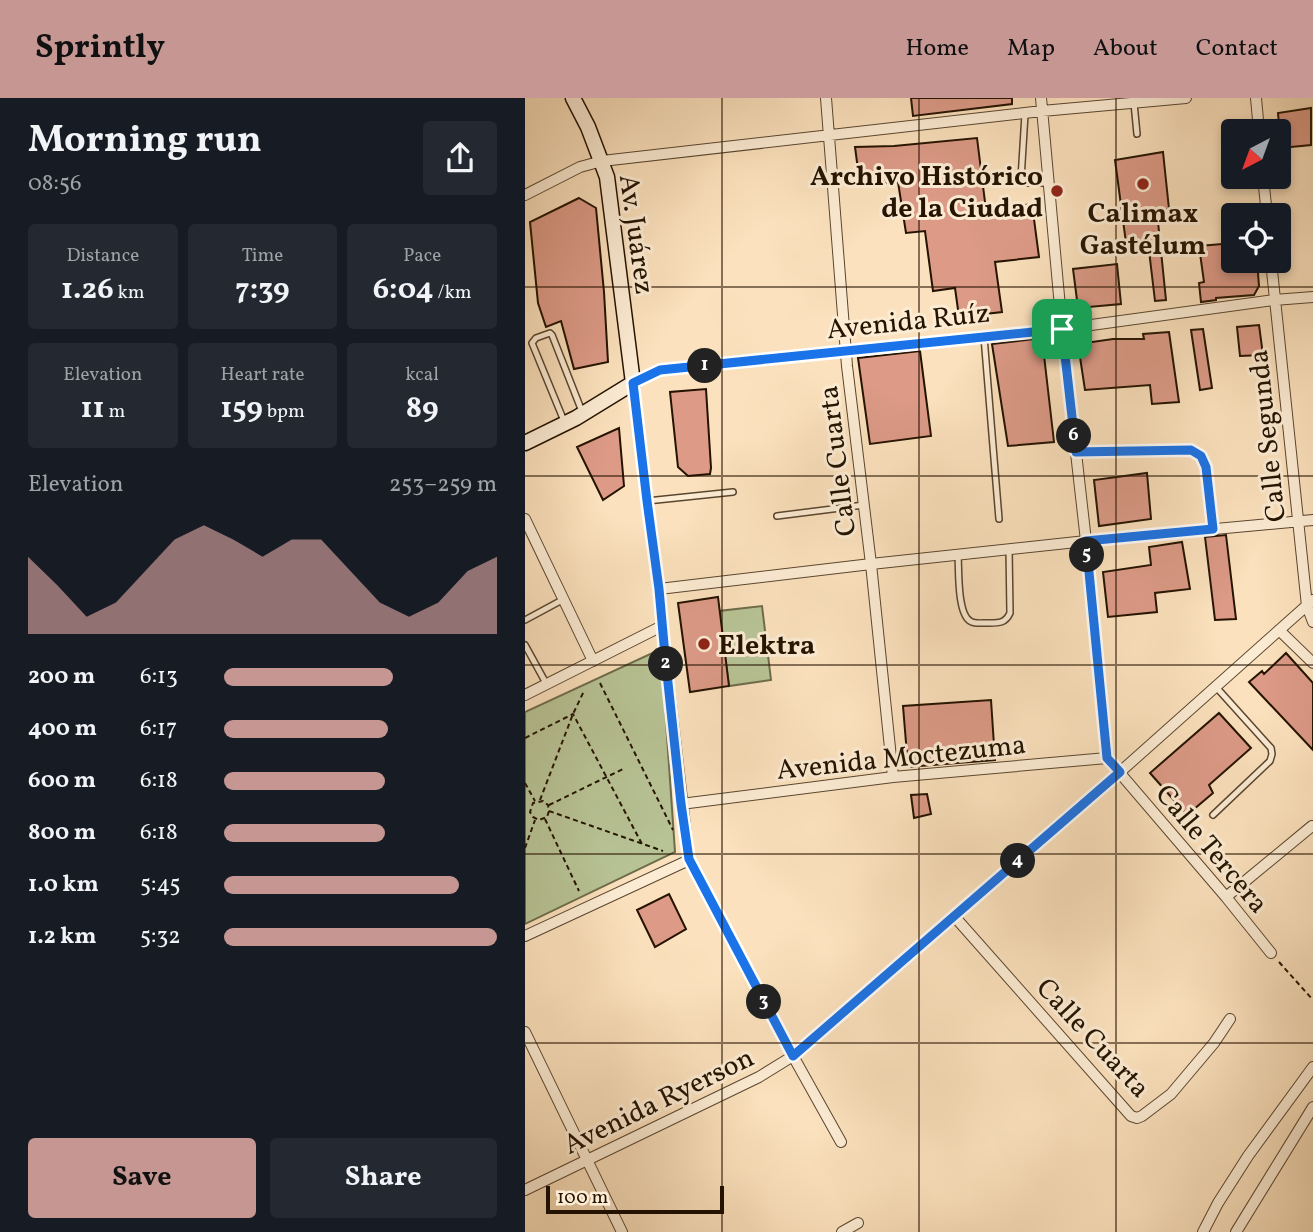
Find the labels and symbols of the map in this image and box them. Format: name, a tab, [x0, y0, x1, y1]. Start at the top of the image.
north arrow	[1221, 119, 1291, 189]
place label: Archivo Histórico de la Ciudad	[810, 158, 1043, 229]
street label: Av. Juárez	[608, 172, 663, 297]
marker: Calimax Gastélum	[1135, 176, 1151, 192]
marker: Archivo Histórico de la Ciudad	[1049, 183, 1065, 199]
place label: Calimax Gastélum	[1080, 195, 1206, 266]
street label: Avenida Ruíz	[825, 295, 992, 350]
pin	[1032, 299, 1092, 359]
pin: 1	[687, 348, 723, 384]
street label: Calle Segunda	[1240, 348, 1297, 524]
street label: Calle Cuarta	[810, 383, 867, 538]
pin: 6	[1057, 418, 1091, 454]
pin: 5	[1069, 538, 1105, 573]
place label: Elektra	[718, 627, 815, 666]
marker: Elektra	[696, 636, 712, 652]
pin: 2	[649, 646, 683, 682]
street label: Avenida Moctezuma	[775, 726, 1028, 791]
street label: Calle Tercera	[1145, 777, 1277, 923]
pin: 4	[1001, 844, 1035, 878]
street label: Calle Cuarta	[1026, 970, 1158, 1107]
pin: 3	[747, 984, 781, 1020]
street label: Avenida Ryerson	[557, 1039, 761, 1165]
scale bar	[546, 1183, 725, 1215]

